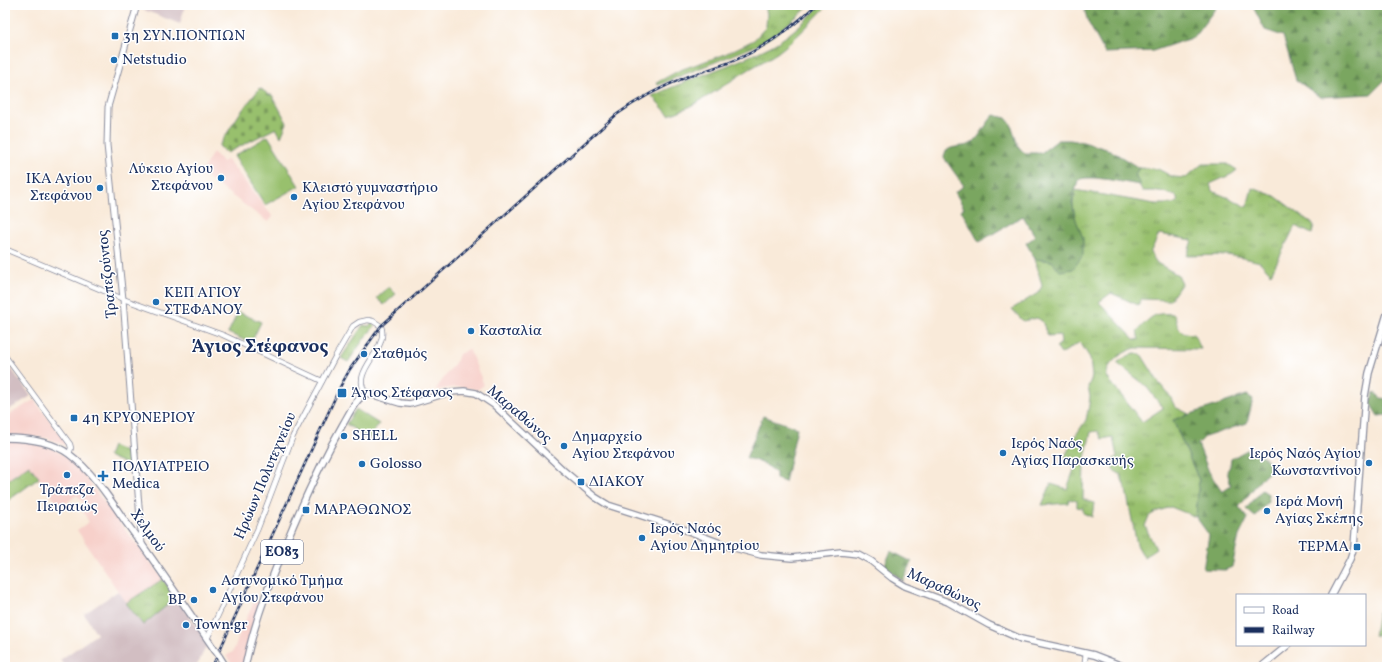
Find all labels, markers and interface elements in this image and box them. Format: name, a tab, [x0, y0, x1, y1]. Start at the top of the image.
place label: 3η ΣΥΝ.ΠΟΝΤΙΩΝ	[123, 26, 245, 47]
marker: 3η ΣΥΝ.ΠΟΝΤΙΩΝ	[110, 31, 120, 41]
place label: Netstudio	[122, 50, 187, 71]
marker: Netstudio	[109, 55, 119, 65]
place label: Λύκειο Αγίου Στεφάνου	[129, 159, 213, 197]
place label: ΙΚΑ Αγίου Στεφάνου	[26, 169, 92, 207]
marker: Λύκειο Αγίου Στεφάνου	[216, 173, 226, 183]
place label: Κλειστό γυμναστήριο Αγίου Στεφάνου	[302, 178, 438, 216]
marker: ΙΚΑ Αγίου Στεφάνου	[95, 183, 105, 193]
marker: Κλειστό γυμναστήριο Αγίου Στεφάνου	[289, 192, 299, 202]
street label: Τραπεζούντος	[93, 229, 123, 319]
place label: ΚΕΠ ΑΓΙΟΥ ΣΤΕΦΑΝΟΥ	[164, 283, 243, 321]
marker: ΚΕΠ ΑΓΙΟΥ ΣΤΕΦΑΝΟΥ	[151, 297, 161, 307]
place label: Κασταλία	[479, 321, 542, 342]
marker: Κασταλία	[466, 326, 476, 336]
district label: Άγιος Στέφανος	[192, 334, 328, 360]
place label: Σταθμός	[372, 344, 427, 365]
marker: Σταθμός	[359, 349, 369, 359]
street label: Μαραθώνος	[482, 381, 556, 449]
place label: Άγιος Στέφανος	[351, 383, 453, 404]
marker: Άγιος Στέφανος	[336, 387, 348, 399]
place label: 4η ΚΡΥΟΝΕΡΙΟΥ	[82, 408, 196, 429]
street label: Ηρώων Πολυτεχνείου	[230, 409, 302, 543]
marker: 4η ΚΡΥΟΝΕΡΙΟΥ	[69, 413, 79, 423]
place label: SHELL	[352, 426, 398, 447]
place label: Δημαρχείο Αγίου Στεφάνου	[572, 427, 675, 465]
marker: SHELL	[339, 431, 349, 441]
place label: Ιερός Ναός Αγίας Παρασκευής	[1011, 434, 1134, 472]
marker: Δημαρχείο Αγίου Στεφάνου	[559, 441, 569, 451]
place label: Ιερός Ναός Αγίου Κωνσταντίνου	[1249, 444, 1361, 482]
marker: Ιερός Ναός Αγίας Παρασκευής	[998, 448, 1008, 458]
place label: Golosso	[370, 454, 422, 475]
place label: ΠΟΛΥΙΑΤΡΕΙΟ Medica	[112, 457, 209, 495]
marker: Ιερός Ναός Αγίου Κωνσταντίνου	[1364, 458, 1374, 468]
marker: Golosso	[357, 459, 367, 469]
marker: Τράπεζα Πειραιώς	[62, 470, 72, 480]
marker: ΠΟΛΥΙΑΤΡΕΙΟ Medica	[97, 470, 109, 482]
place label: ΔΙΑΚΟΥ	[589, 472, 645, 493]
marker: ΔΙΑΚΟΥ	[576, 477, 586, 487]
place label: Τράπεζα Πειραιώς	[36, 480, 98, 518]
place label: Ιερά Μονή Αγίας Σκέπης	[1275, 492, 1363, 530]
place label: ΜΑΡΑΘΩΝΟΣ	[314, 500, 411, 521]
street label: Χελμού	[125, 505, 169, 557]
marker: ΜΑΡΑΘΩΝΟΣ	[301, 505, 311, 515]
marker: Ιερά Μονή Αγίας Σκέπης	[1262, 506, 1272, 516]
place label: Ιερός Ναός Αγίου Δημητρίου	[650, 519, 759, 557]
marker: Ιερός Ναός Αγίου Δημητρίου	[637, 533, 647, 543]
place label: ΤΕΡΜΑ	[1298, 537, 1349, 558]
road number: ΕΟ83	[261, 540, 303, 564]
marker: ΤΕΡΜΑ	[1352, 542, 1362, 552]
street label: Μαραθώνος	[903, 564, 985, 617]
place label: Αστυνομικό Τμήμα Αγίου Στεφάνου	[221, 571, 343, 609]
marker: Αστυνομικό Τμήμα Αγίου Στεφάνου	[208, 585, 218, 595]
place label: BP	[168, 590, 186, 611]
legend	[1236, 594, 1366, 646]
marker: BP	[189, 595, 199, 605]
text: Road	[1272, 603, 1299, 619]
place label: Town.gr	[194, 615, 248, 636]
marker: Town.gr	[181, 620, 191, 630]
text: Railway	[1272, 623, 1315, 639]

